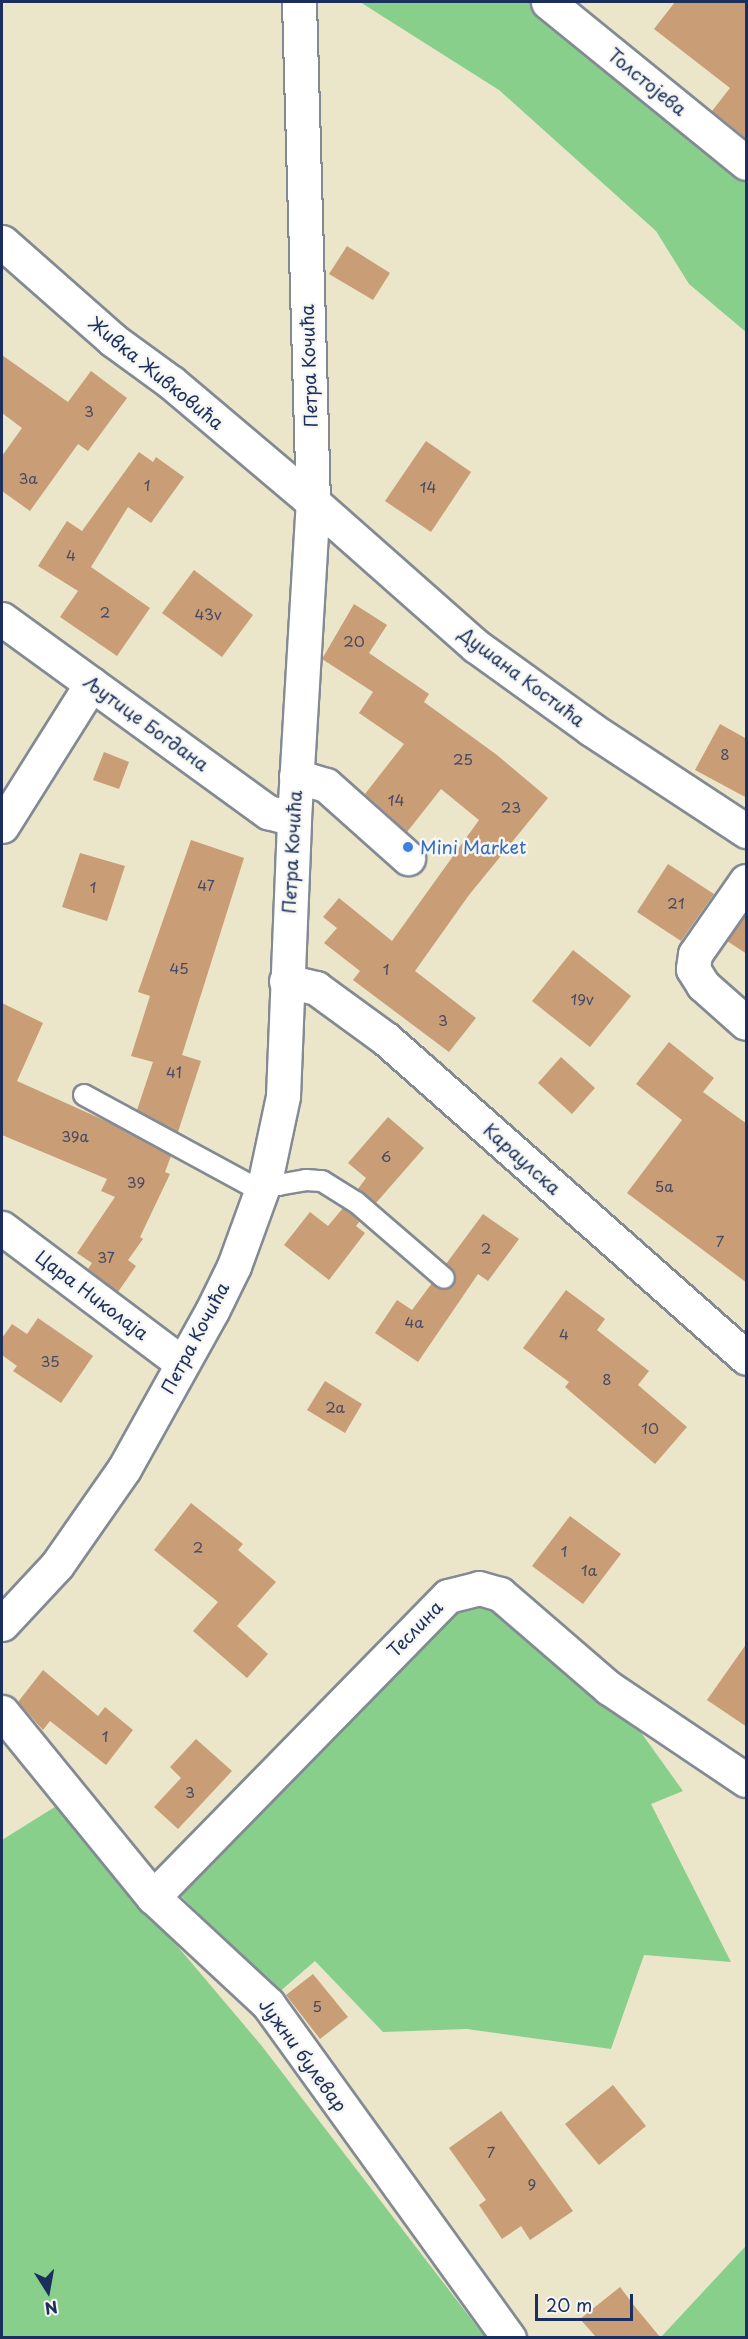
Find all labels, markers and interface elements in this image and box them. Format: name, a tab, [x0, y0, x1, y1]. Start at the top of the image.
street label: Толстојева	[603, 44, 691, 120]
street label: Петра Кочића	[296, 304, 322, 428]
street label: Живка Живковића	[84, 312, 228, 434]
house number: 3	[84, 402, 94, 420]
house number: 3a	[18, 469, 38, 487]
house number: 1	[144, 476, 150, 494]
house number: 14	[420, 478, 436, 496]
house number: 4	[66, 546, 76, 564]
house number: 2	[100, 603, 110, 621]
house number: 43v	[194, 605, 222, 623]
street label: Душана Костића	[455, 622, 589, 732]
house number: 20	[343, 632, 365, 650]
street label: Љутице Богдана	[79, 670, 213, 776]
house number: 8	[720, 745, 730, 763]
house number: 25	[453, 750, 473, 768]
street label: Петра Кочића	[278, 790, 306, 914]
house number: 14	[388, 791, 404, 809]
house number: 23	[501, 798, 521, 816]
place label: Mini Market	[420, 836, 527, 858]
marker: Mini Market	[401, 840, 415, 854]
house number: 47	[197, 876, 215, 894]
house number: 1	[90, 878, 96, 896]
house number: 21	[667, 894, 685, 912]
house number: 45	[169, 959, 189, 977]
house number: 1	[383, 960, 389, 978]
house number: 19v	[570, 990, 594, 1008]
house number: 3	[438, 1011, 448, 1029]
house number: 41	[166, 1063, 182, 1081]
street label: Караулска	[479, 1119, 565, 1199]
house number: 39a	[61, 1127, 89, 1145]
house number: 6	[381, 1147, 391, 1165]
house number: 39	[127, 1173, 145, 1191]
house number: 5a	[655, 1177, 673, 1195]
house number: 7	[716, 1232, 724, 1250]
house number: 2	[481, 1239, 491, 1257]
street label: Цара Николаја	[32, 1246, 152, 1344]
house number: 37	[97, 1248, 115, 1266]
street label: Петра Кочића	[157, 1279, 233, 1397]
house number: 4a	[404, 1313, 424, 1331]
house number: 4	[559, 1325, 569, 1343]
house number: 35	[40, 1352, 60, 1370]
house number: 8	[602, 1370, 612, 1388]
house number: 2a	[325, 1398, 345, 1416]
house number: 10	[641, 1419, 659, 1437]
house number: 2	[193, 1538, 203, 1556]
house number: 1	[561, 1542, 567, 1560]
house number: 1a	[581, 1561, 597, 1579]
street label: Теслина	[383, 1596, 447, 1662]
house number: 1	[102, 1727, 108, 1745]
house number: 3	[185, 1783, 195, 1801]
street label: Јужни булевар	[255, 1994, 351, 2116]
house number: 5	[312, 1997, 322, 2015]
house number: 7	[487, 2143, 495, 2161]
house number: 9	[528, 2175, 536, 2193]
north arrow	[18, 2261, 78, 2321]
scale bar	[538, 2282, 636, 2320]
text: 20 m	[546, 2291, 592, 2318]
text: N	[43, 2296, 60, 2322]

